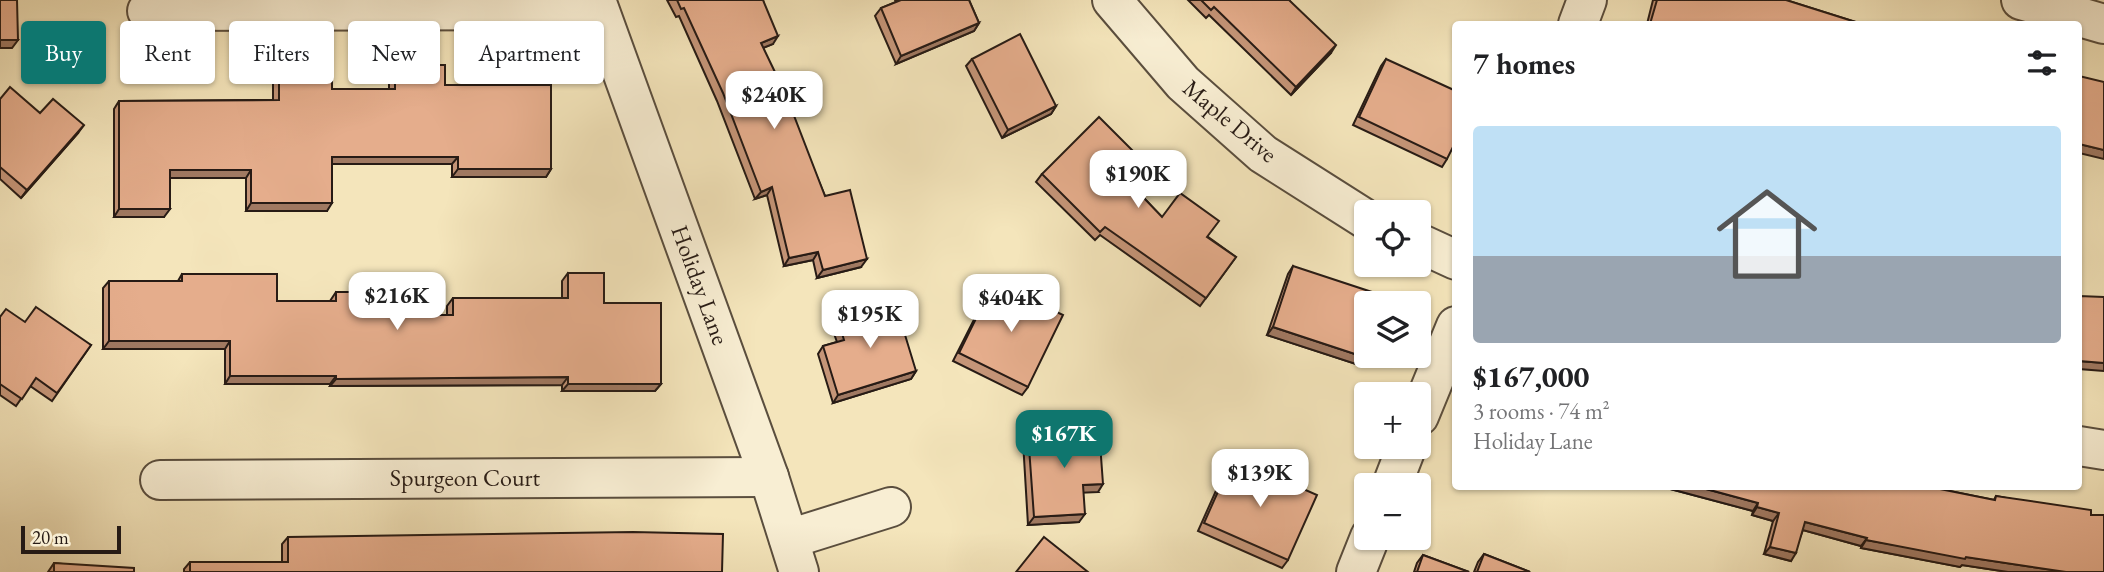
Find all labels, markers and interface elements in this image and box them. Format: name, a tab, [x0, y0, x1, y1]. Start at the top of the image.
chip: Buy	[21, 21, 106, 84]
chip: Rent	[120, 21, 215, 84]
chip: Filters	[229, 21, 334, 84]
chip: New	[348, 21, 440, 84]
chip: Apartment	[454, 21, 604, 84]
text: 7 homes	[1473, 44, 1575, 83]
icon: filters	[2023, 44, 2061, 82]
pin: $240K	[725, 72, 823, 131]
street label: Maple Drive	[1177, 72, 1284, 169]
text: $240K	[742, 79, 806, 109]
pin: $190K	[1089, 150, 1187, 210]
text: $190K	[1106, 158, 1170, 188]
icon: home	[1704, 171, 1830, 297]
map controls	[1354, 200, 1431, 550]
button: locate	[1354, 200, 1431, 277]
street label: Holiday Lane	[665, 221, 736, 349]
pin: $216K	[348, 272, 446, 332]
pin: $404K	[962, 274, 1060, 334]
text: $216K	[365, 280, 429, 310]
text: $404K	[979, 282, 1043, 312]
pin: $195K	[821, 290, 919, 350]
button: layers	[1354, 291, 1431, 368]
text: $195K	[838, 298, 902, 328]
text: $167,000	[1473, 357, 1589, 396]
button: +	[1354, 382, 1431, 459]
text: 3 rooms · 74 m²	[1473, 396, 1610, 426]
pin: $167K	[1015, 410, 1113, 470]
text: $167K	[1032, 418, 1096, 448]
text: Holiday Lane	[1473, 426, 1593, 456]
pin: $139K	[1211, 449, 1309, 509]
text: $139K	[1228, 457, 1292, 487]
street label: Spurgeon Court	[390, 462, 541, 493]
button: −	[1354, 473, 1431, 550]
scale bar	[21, 523, 121, 555]
text: 20 m	[32, 525, 69, 550]

